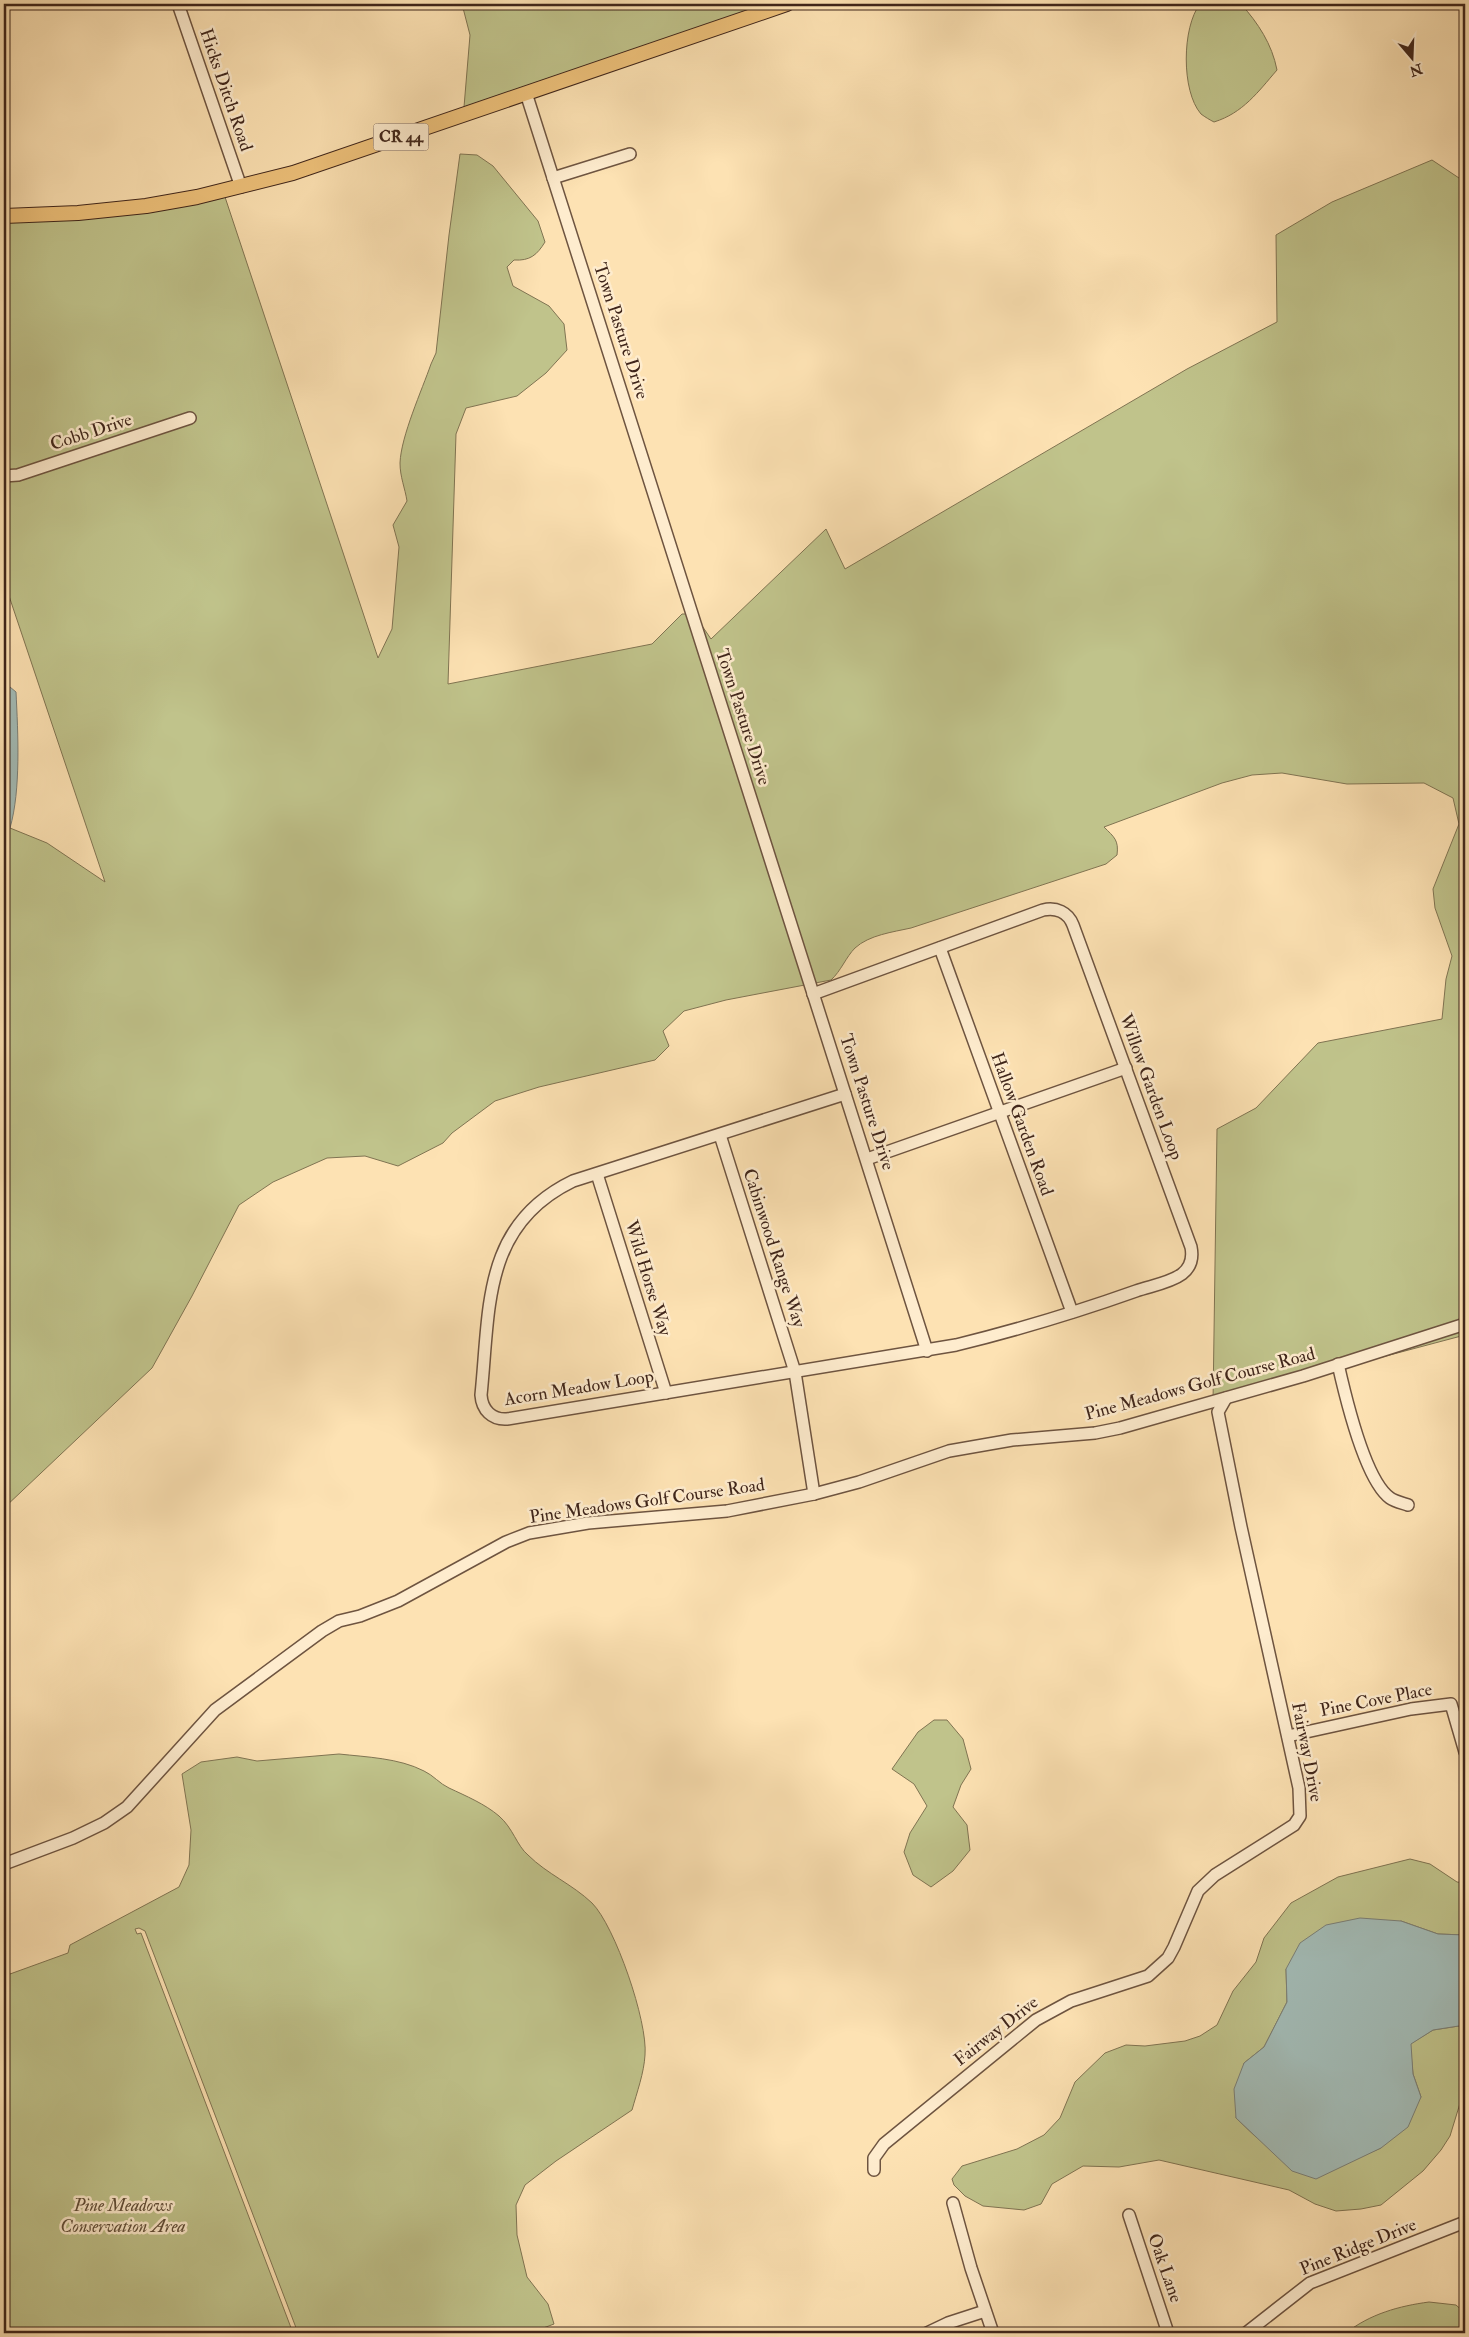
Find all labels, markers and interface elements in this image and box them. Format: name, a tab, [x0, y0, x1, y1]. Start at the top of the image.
street label: Hicks Ditch Road	[194, 26, 258, 155]
north arrow	[1386, 32, 1436, 82]
text: N	[1407, 59, 1426, 80]
road number: CR 44	[374, 124, 428, 150]
street label: Town Pasture Drive	[588, 260, 654, 402]
street label: Cobb Drive	[47, 408, 135, 456]
street label: Town Pasture Drive	[710, 646, 776, 788]
street label: Willow Garden Loop	[1114, 1010, 1188, 1163]
street label: Town Pasture Drive	[834, 1031, 900, 1173]
street label: Hallow Garden Road	[985, 1049, 1059, 1199]
street label: Cabinwood Range Way	[737, 1166, 811, 1331]
street label: Wild Horse Way	[619, 1217, 677, 1340]
street label: Pine Meadows Golf Course Road	[1082, 1342, 1318, 1426]
street label: Acorn Meadow Loop	[502, 1365, 655, 1411]
street label: Pine Meadows Golf Course Road	[528, 1473, 766, 1529]
street label: Pine Cove Place	[1318, 1678, 1435, 1722]
street label: Fairway Drive	[1286, 1700, 1328, 1804]
street label: Fairway Drive	[949, 1991, 1043, 2071]
park label: Pine Meadows Conservation Area	[60, 2194, 186, 2238]
street label: Pine Ridge Drive	[1296, 2213, 1420, 2281]
street label: Oak Lane	[1142, 2230, 1188, 2306]

